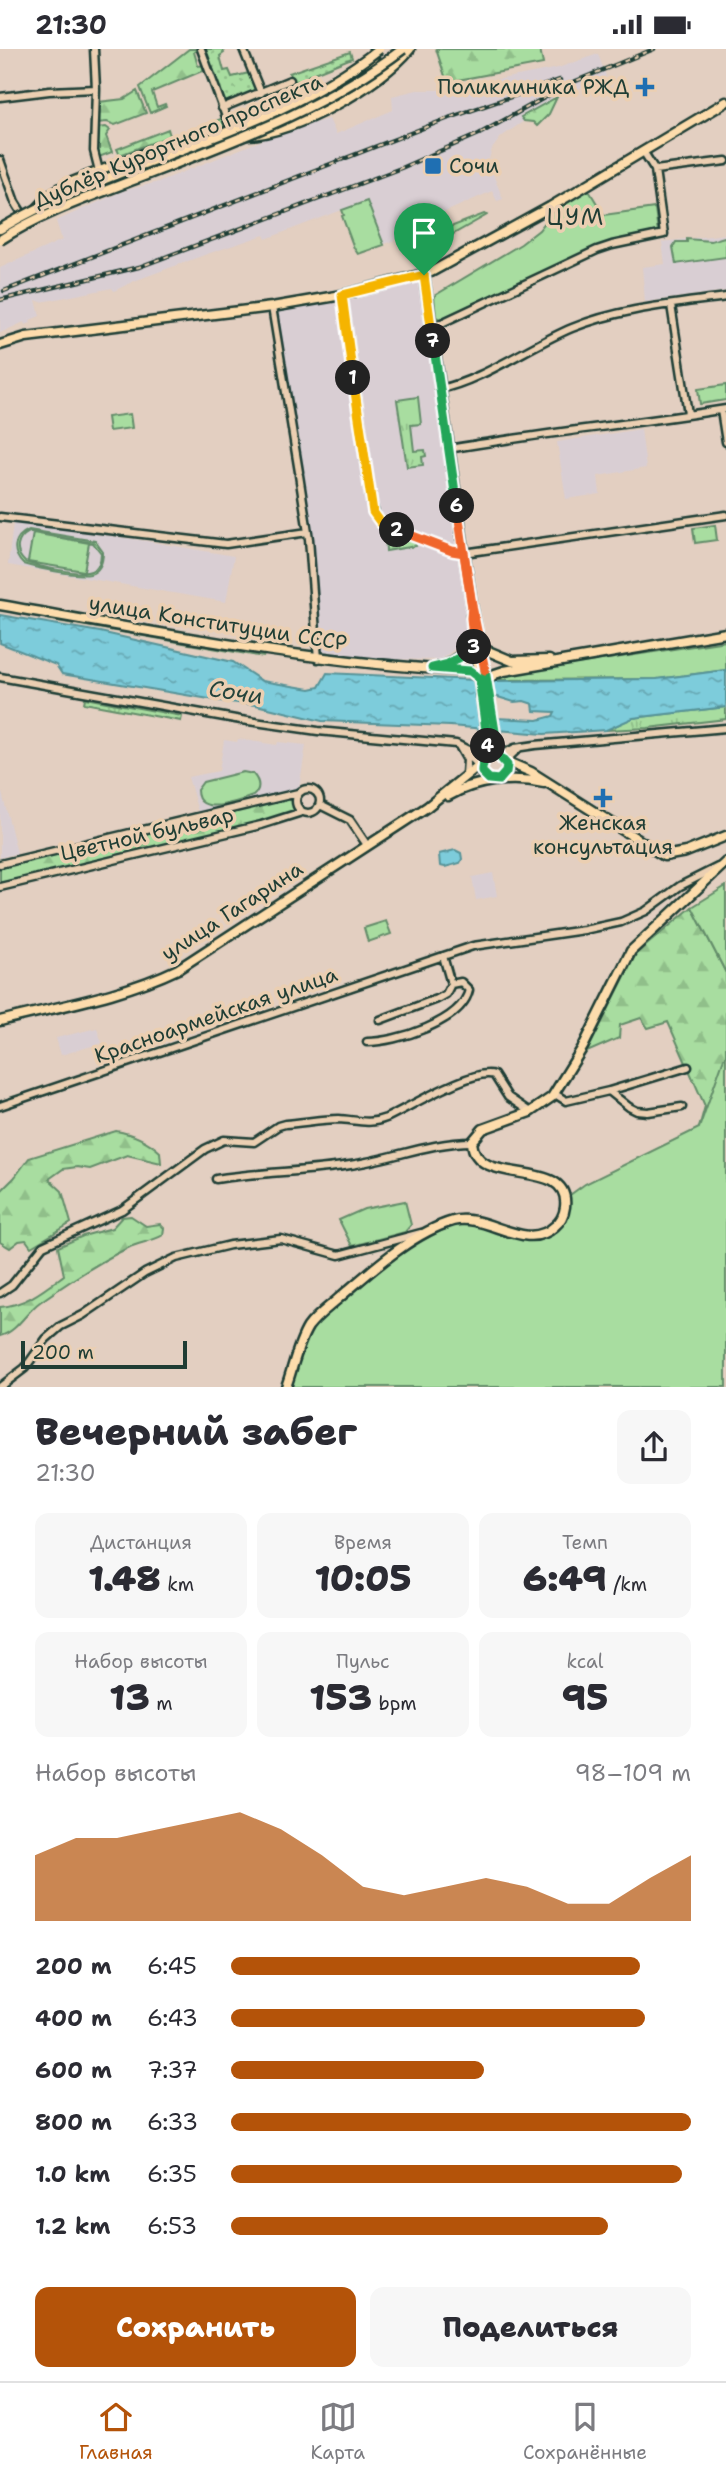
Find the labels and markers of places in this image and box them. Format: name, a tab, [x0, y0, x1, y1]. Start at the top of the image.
place label: Поликлиника РЖД	[437, 73, 629, 101]
marker: Поликлиника РЖД	[635, 77, 655, 97]
place label: Сочи	[449, 152, 499, 180]
marker: Сочи	[423, 156, 443, 176]
pin	[394, 203, 454, 275]
pin: 7	[416, 323, 450, 359]
pin: 1	[336, 361, 370, 395]
pin: 6	[440, 489, 475, 524]
pin: 2	[380, 512, 414, 547]
pin: 3	[456, 629, 491, 665]
pin: 4	[470, 729, 505, 763]
marker: Женская консультация	[593, 788, 613, 808]
place label: Женская консультация	[533, 809, 673, 861]

